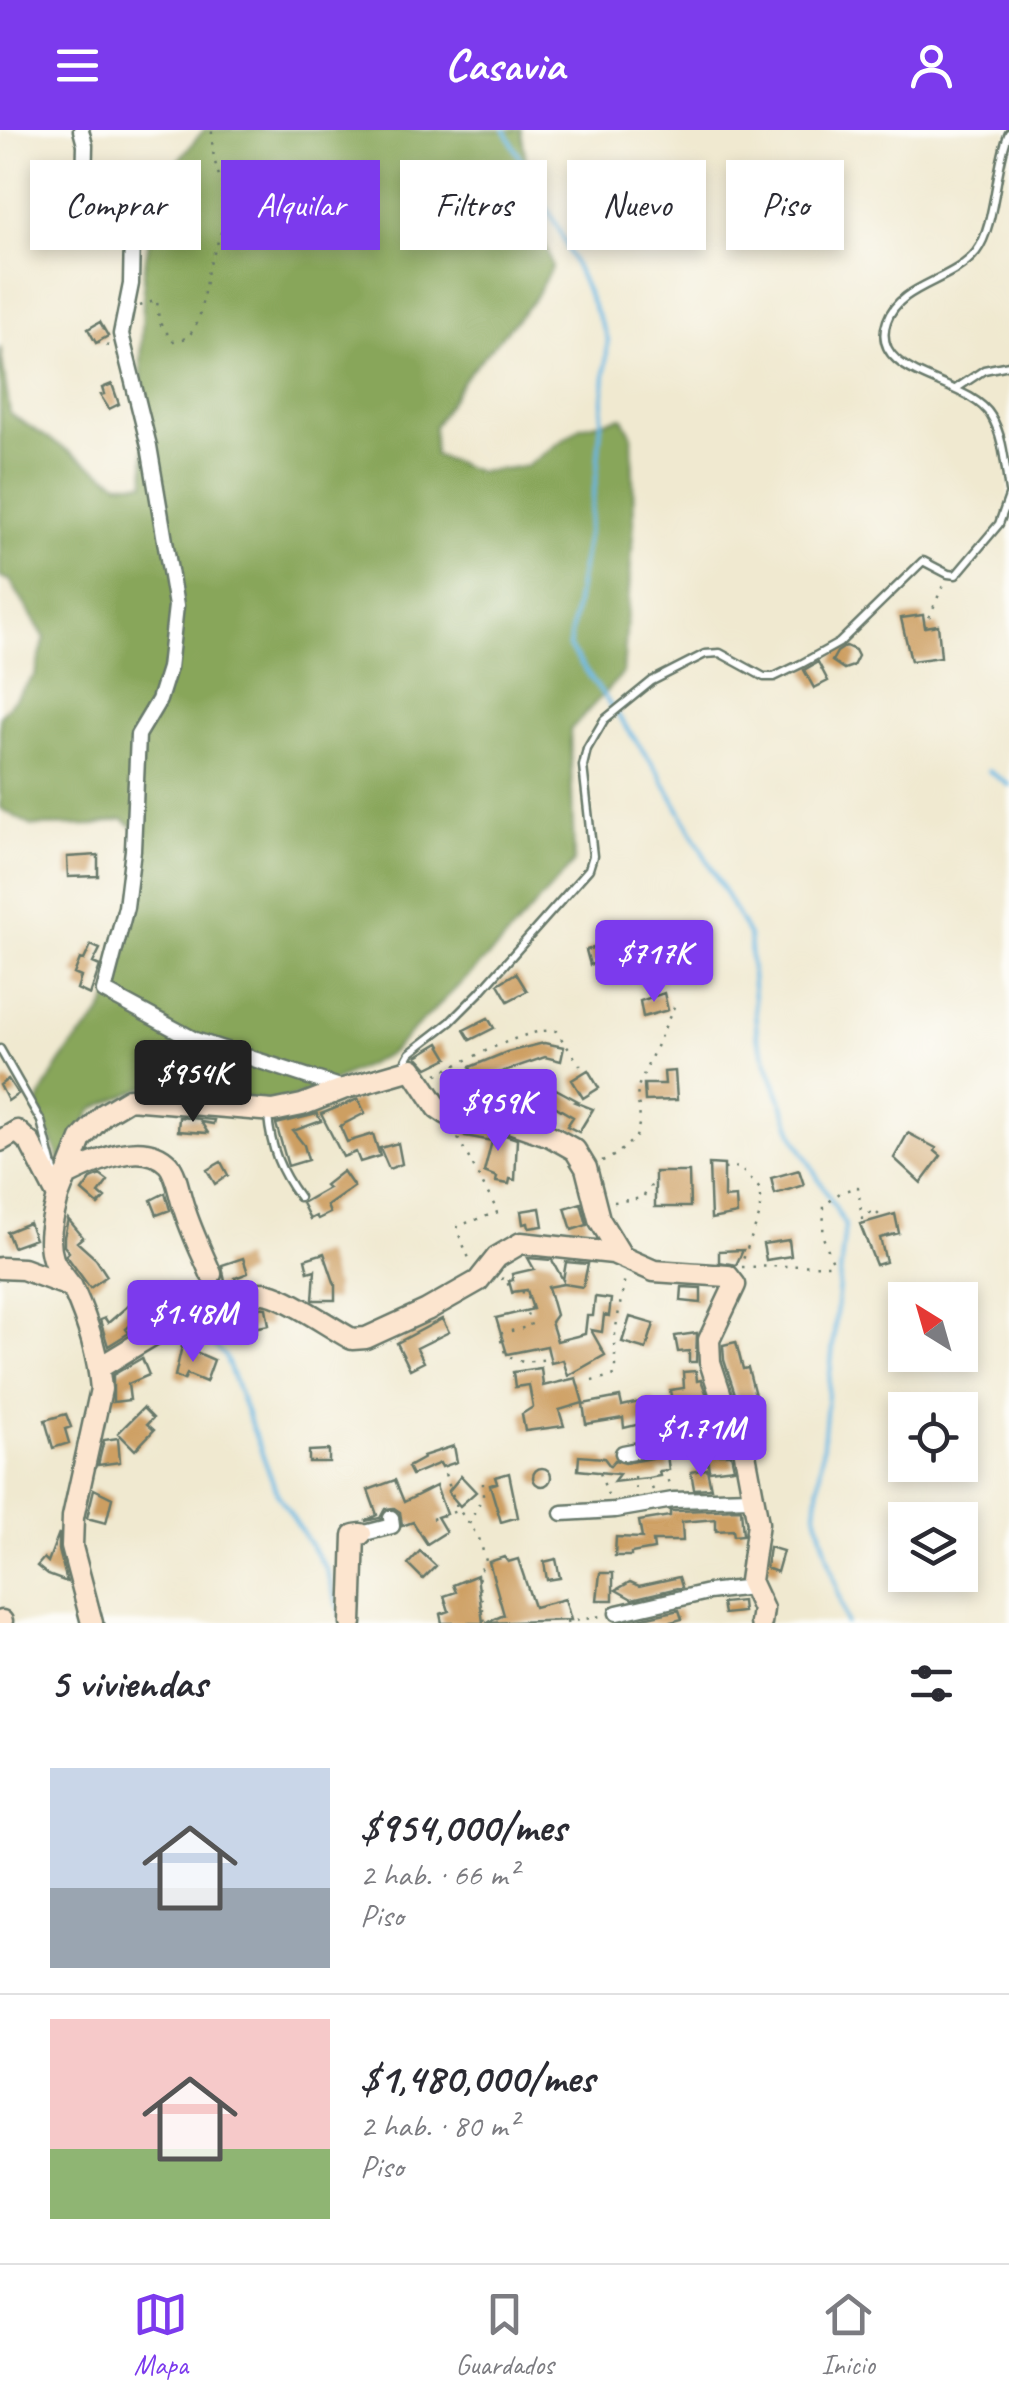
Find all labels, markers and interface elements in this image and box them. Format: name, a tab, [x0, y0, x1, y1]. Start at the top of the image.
text: Casavia	[445, 37, 564, 94]
icon: menu	[50, 38, 105, 93]
icon: person	[904, 38, 959, 93]
chip: Comprar	[30, 160, 201, 250]
chip: Alquilar	[221, 160, 380, 250]
chip: Filtros	[400, 160, 547, 250]
chip: Nuevo	[567, 160, 706, 250]
chip: Piso	[726, 160, 844, 250]
pin: $717K	[584, 920, 724, 1005]
text: $717K	[617, 932, 691, 973]
pin: $954K	[123, 1040, 263, 1125]
text: $954K	[157, 1052, 229, 1093]
pin: $959K	[428, 1069, 568, 1154]
text: $959K	[462, 1081, 534, 1122]
pin: $1.48M	[112, 1280, 274, 1365]
north arrow	[888, 1282, 978, 1372]
map controls	[888, 1282, 978, 1592]
text: $1.48M	[149, 1292, 237, 1333]
button: locate	[888, 1392, 978, 1482]
pin: $1.71M	[620, 1395, 782, 1480]
text: $1.71M	[657, 1407, 745, 1448]
button: layers	[888, 1502, 978, 1592]
icon: filters	[904, 1656, 959, 1711]
text: 5 viviendas	[50, 1657, 207, 1710]
text: $954,000/mes	[360, 1801, 566, 1854]
icon: home	[130, 1808, 250, 1928]
text: 2 hab. · 66 m²	[360, 1854, 517, 1895]
text: Piso	[360, 1895, 403, 1936]
text: $1,480,000/mes	[360, 2052, 594, 2105]
icon: home	[130, 2059, 250, 2179]
text: 2 hab. · 80 m²	[360, 2105, 517, 2146]
text: Piso	[360, 2146, 403, 2187]
tab: Mapa	[133, 2287, 188, 2382]
tab: Guardados	[455, 2287, 554, 2382]
tab: Inicio	[821, 2287, 876, 2382]

